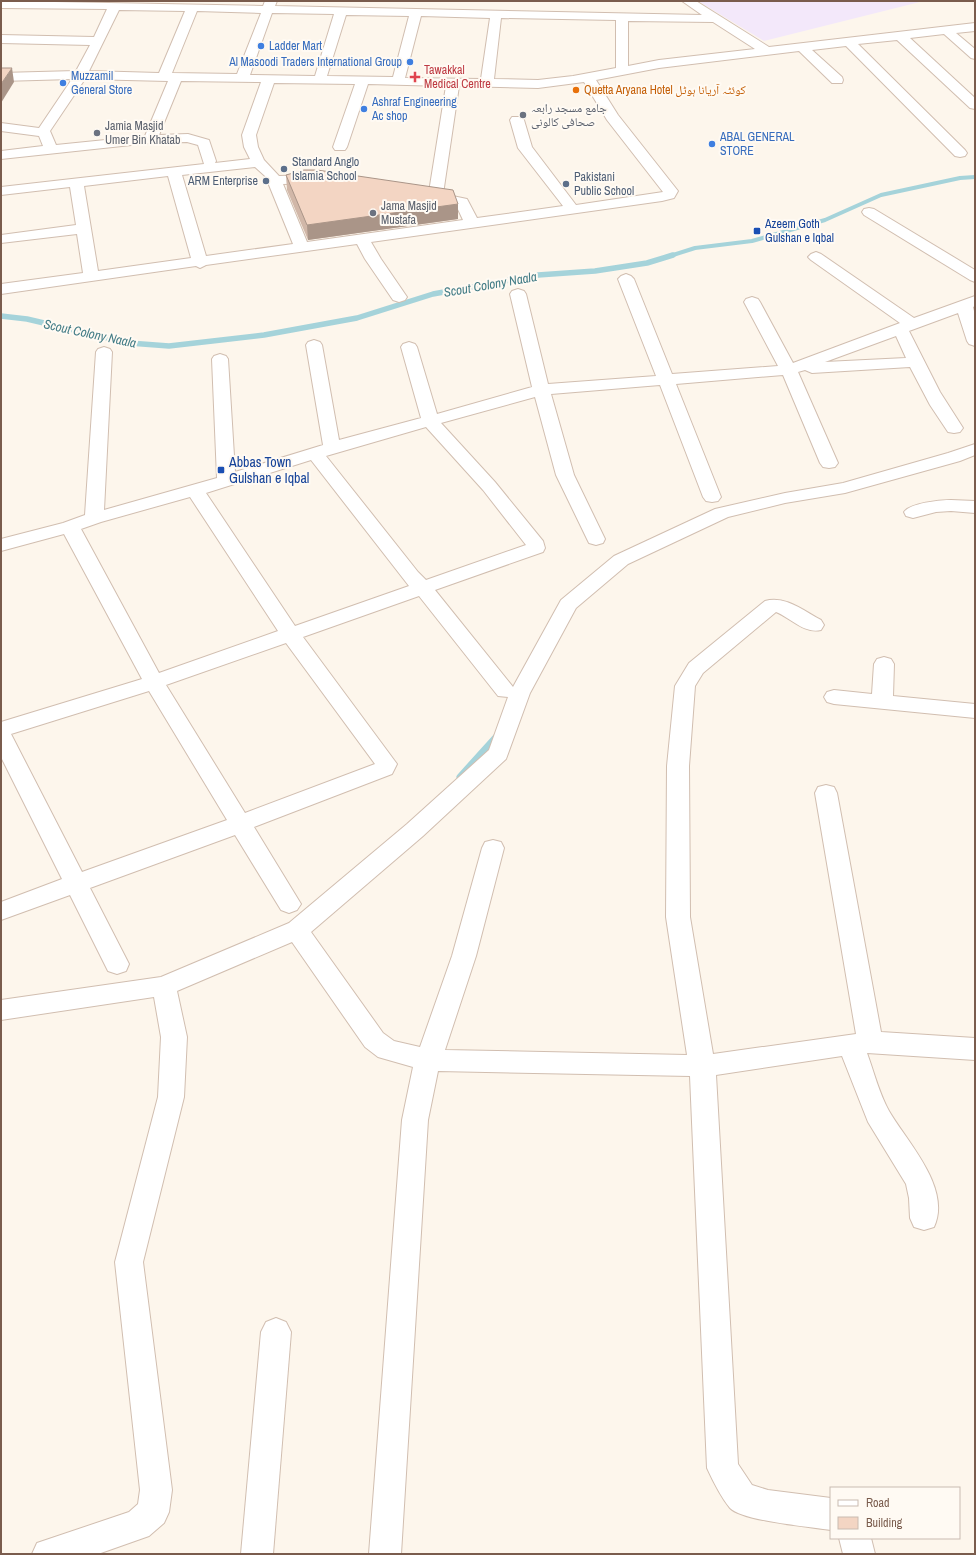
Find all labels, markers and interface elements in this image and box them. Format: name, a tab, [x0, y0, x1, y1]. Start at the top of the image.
place label: Ladder Mart	[269, 38, 322, 54]
marker: Ladder Mart	[256, 41, 266, 51]
place label: Al Masoodi Traders International Group	[228, 54, 402, 70]
marker: Al Masoodi Traders International Group	[405, 57, 415, 67]
place label: Tawakkal Medical Centre	[424, 62, 491, 92]
place label: Muzzamil General Store	[71, 68, 132, 98]
marker: Tawakkal Medical Centre	[409, 71, 421, 83]
marker: Muzzamil General Store	[58, 78, 68, 88]
place label: Quetta Aryana Hotel کوئٹہ آریانا ہوٹل	[584, 82, 746, 98]
marker: Quetta Aryana Hotel کوئٹہ آریانا ہوٹل	[571, 85, 581, 95]
place label: Ashraf Engineering Ac shop	[371, 94, 457, 124]
place label: جامع مسجد رابعہ صحافی کالونی	[531, 100, 607, 130]
marker: Ashraf Engineering Ac shop	[359, 104, 369, 114]
marker: جامع مسجد رابعہ صحافی کالونی	[518, 110, 528, 120]
place label: Jamia Masjid Umer Bin Khatab	[105, 118, 180, 148]
marker: Jamia Masjid Umer Bin Khatab	[92, 128, 102, 138]
place label: ABAL GENERAL STORE	[719, 129, 795, 159]
marker: ABAL GENERAL STORE	[707, 139, 717, 149]
place label: Standard Anglo Islamia School	[292, 154, 359, 184]
marker: Standard Anglo Islamia School	[279, 164, 289, 174]
place label: Pakistani Public School	[574, 169, 634, 199]
place label: ARM Enterprise	[187, 173, 258, 189]
marker: ARM Enterprise	[261, 176, 271, 186]
marker: Pakistani Public School	[561, 179, 571, 189]
place label: Jama Masjid Mustafa	[381, 198, 437, 228]
marker: Jama Masjid Mustafa	[368, 208, 378, 218]
place label: Azeem Goth Gulshan e Iqbal	[764, 216, 834, 246]
marker: Azeem Goth Gulshan e Iqbal	[752, 226, 762, 236]
water label: Scout Colony Naala	[442, 268, 538, 301]
water label: Scout Colony Naala	[42, 315, 138, 352]
place label: Abbas Town Gulshan e Iqbal	[228, 453, 309, 487]
marker: Abbas Town Gulshan e Iqbal	[216, 465, 226, 475]
legend	[830, 1487, 960, 1539]
text: Road	[866, 1495, 890, 1511]
text: Building	[866, 1515, 903, 1531]

